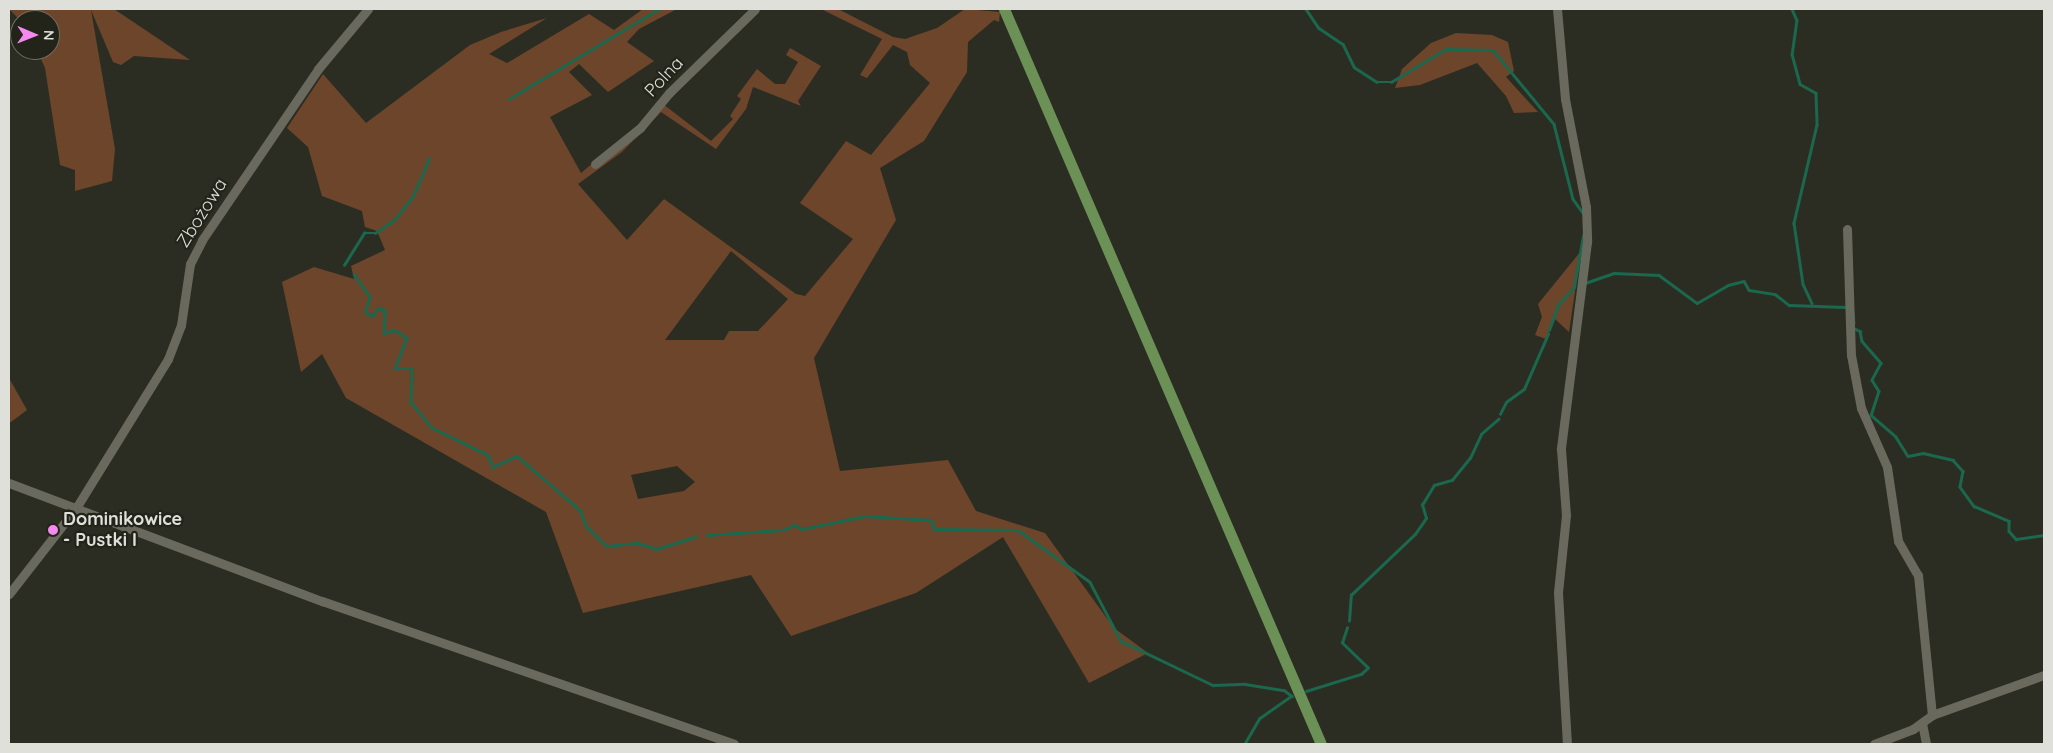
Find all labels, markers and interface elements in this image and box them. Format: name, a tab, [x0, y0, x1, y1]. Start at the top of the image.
north arrow	[10, 10, 60, 60]
text: N	[40, 30, 58, 41]
street label: Polna	[640, 52, 688, 102]
street label: Zbożowa	[172, 174, 232, 252]
place label: Dominikowice - Pustki I	[63, 509, 182, 552]
marker: Dominikowice - Pustki I	[47, 524, 59, 536]

